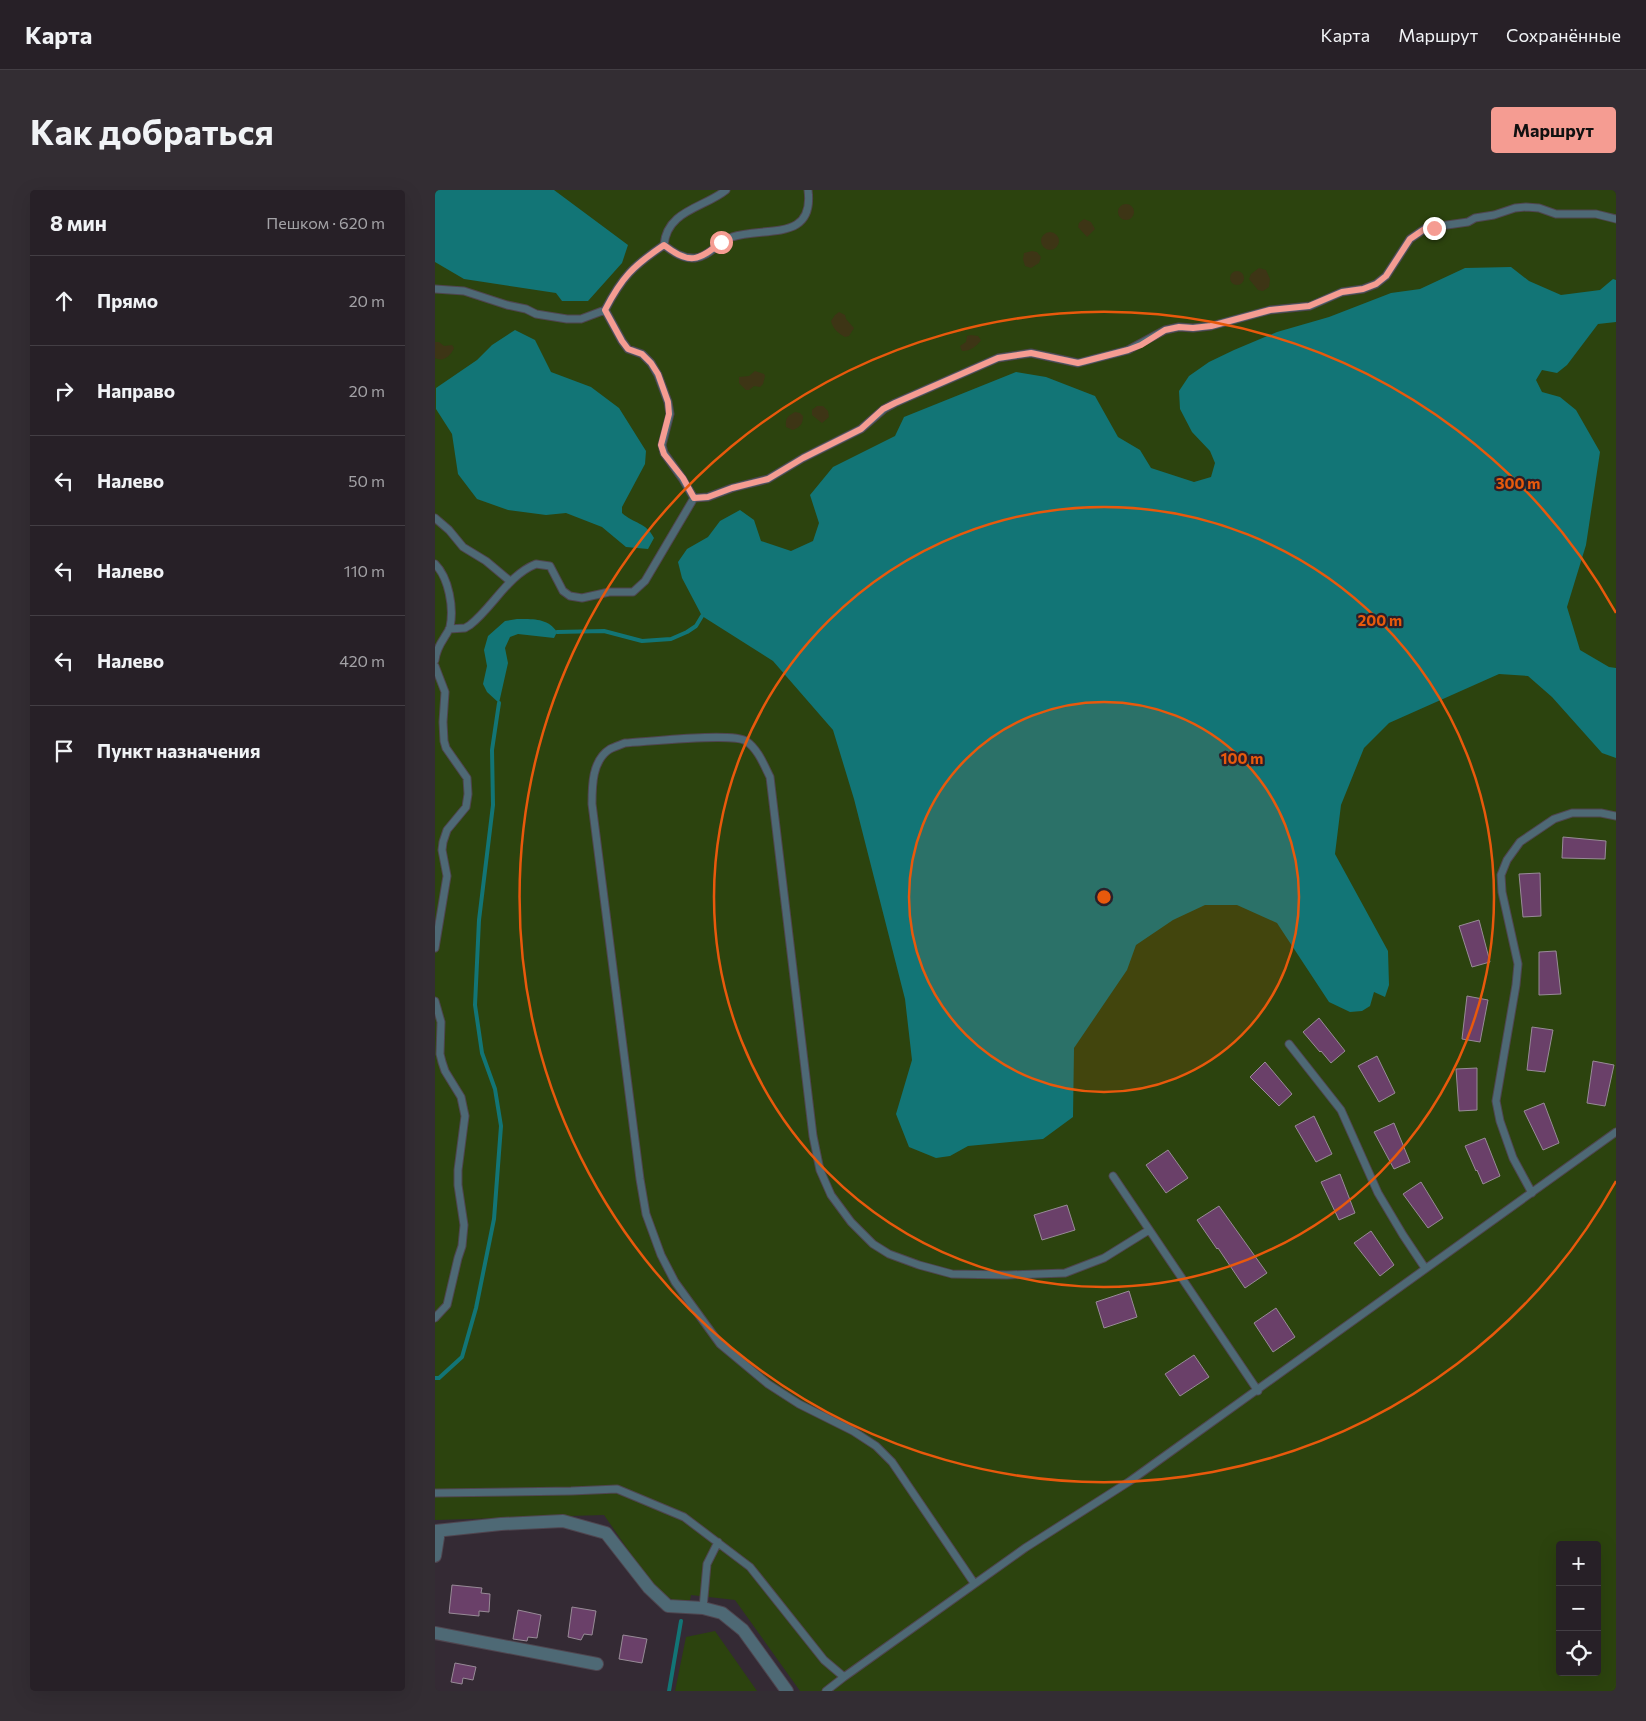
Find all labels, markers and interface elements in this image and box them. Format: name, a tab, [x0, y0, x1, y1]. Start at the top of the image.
text: Карта	[25, 20, 92, 49]
text: Карта	[1321, 24, 1370, 46]
text: Маршрут	[1398, 24, 1478, 46]
text: Сохранённые	[1506, 24, 1621, 46]
button: Маршрут	[1491, 107, 1616, 153]
text: Как добраться	[30, 109, 274, 152]
text: 8 мин	[50, 210, 107, 235]
text: Пешком · 620 m	[266, 213, 385, 232]
route end	[1423, 217, 1446, 240]
route start	[710, 231, 733, 254]
icon: ahead	[50, 287, 78, 315]
text: Прямо	[97, 289, 158, 312]
text: 20 m	[349, 291, 385, 310]
icon: right	[50, 377, 78, 405]
text: Направо	[97, 379, 175, 402]
text: 20 m	[349, 381, 385, 400]
icon: left	[50, 467, 78, 495]
text: Налево	[97, 469, 164, 492]
text: 50 m	[348, 471, 385, 490]
text: 300 m	[1496, 474, 1540, 492]
icon: left	[50, 557, 78, 585]
text: Налево	[97, 559, 164, 582]
text: 110 m	[344, 561, 385, 580]
text: 200 m	[1358, 611, 1402, 629]
icon: left	[50, 647, 78, 675]
text: Налево	[97, 649, 164, 672]
text: 420 m	[339, 651, 385, 670]
icon: arrive	[50, 737, 78, 765]
text: Пункт назначения	[97, 739, 260, 762]
text: 100 m	[1221, 749, 1263, 767]
centre of rings	[1095, 888, 1113, 906]
map controls	[1556, 1541, 1601, 1676]
button: +	[1556, 1541, 1601, 1586]
button: −	[1556, 1586, 1601, 1631]
button: locate	[1556, 1631, 1601, 1676]

